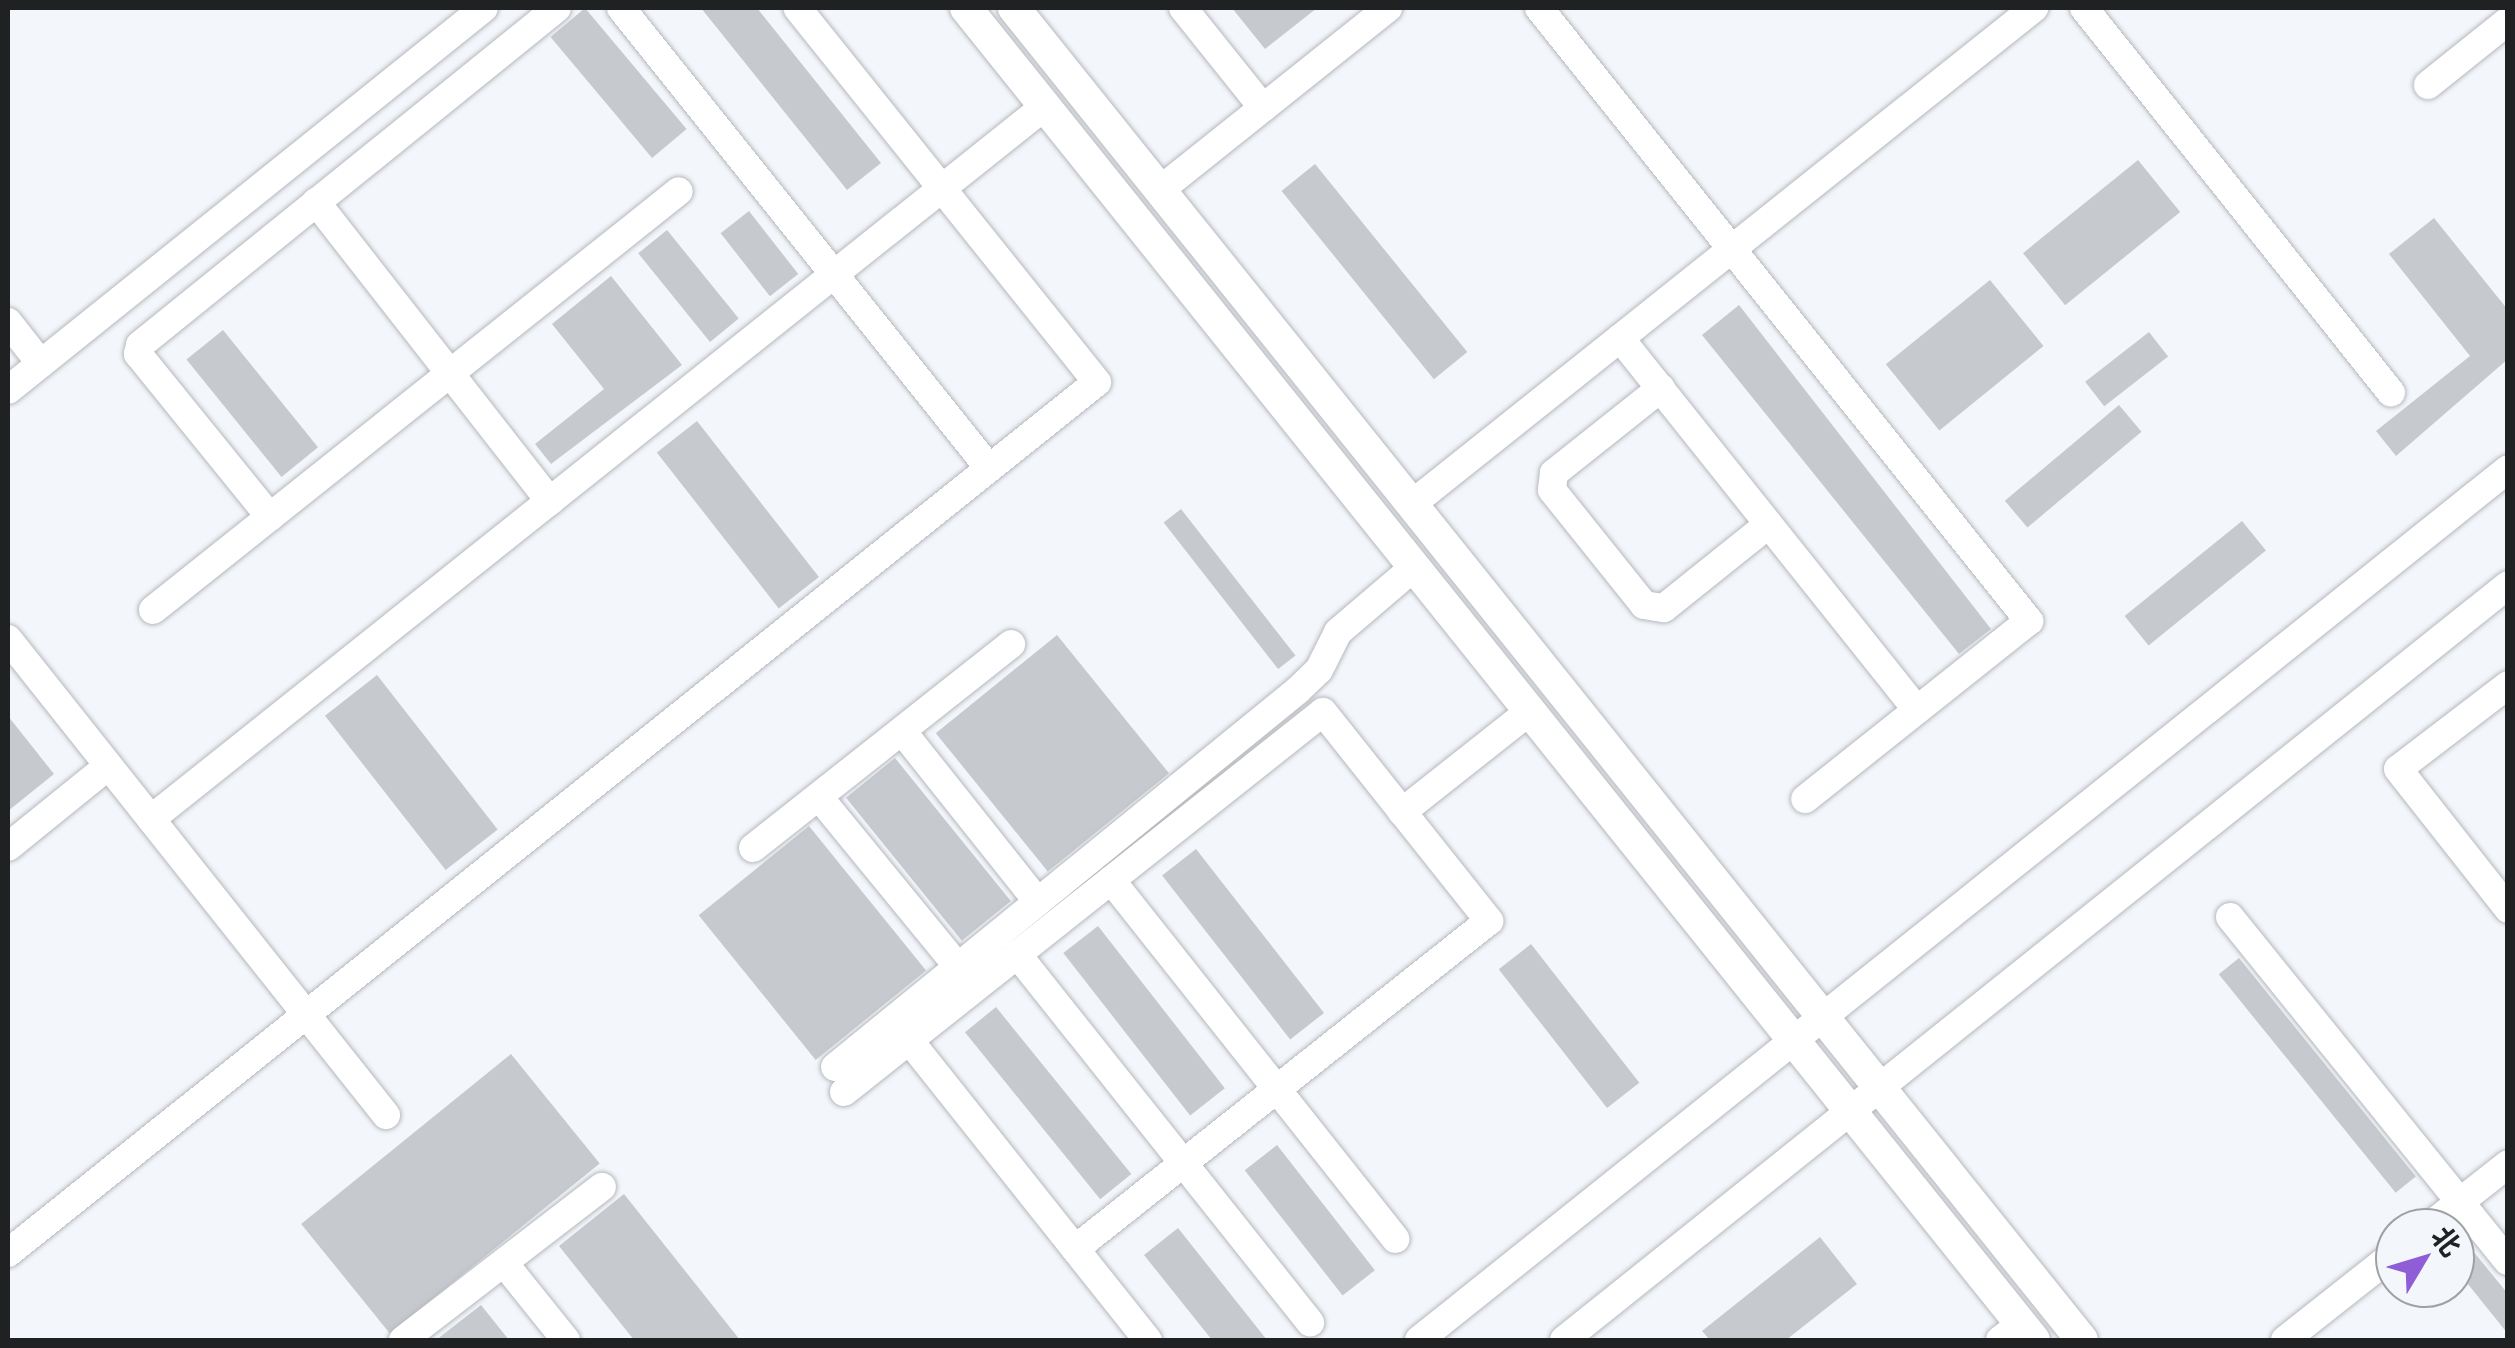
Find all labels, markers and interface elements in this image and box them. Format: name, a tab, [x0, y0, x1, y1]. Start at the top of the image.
north arrow	[2375, 1208, 2475, 1308]
text: 北	[2425, 1219, 2469, 1262]

